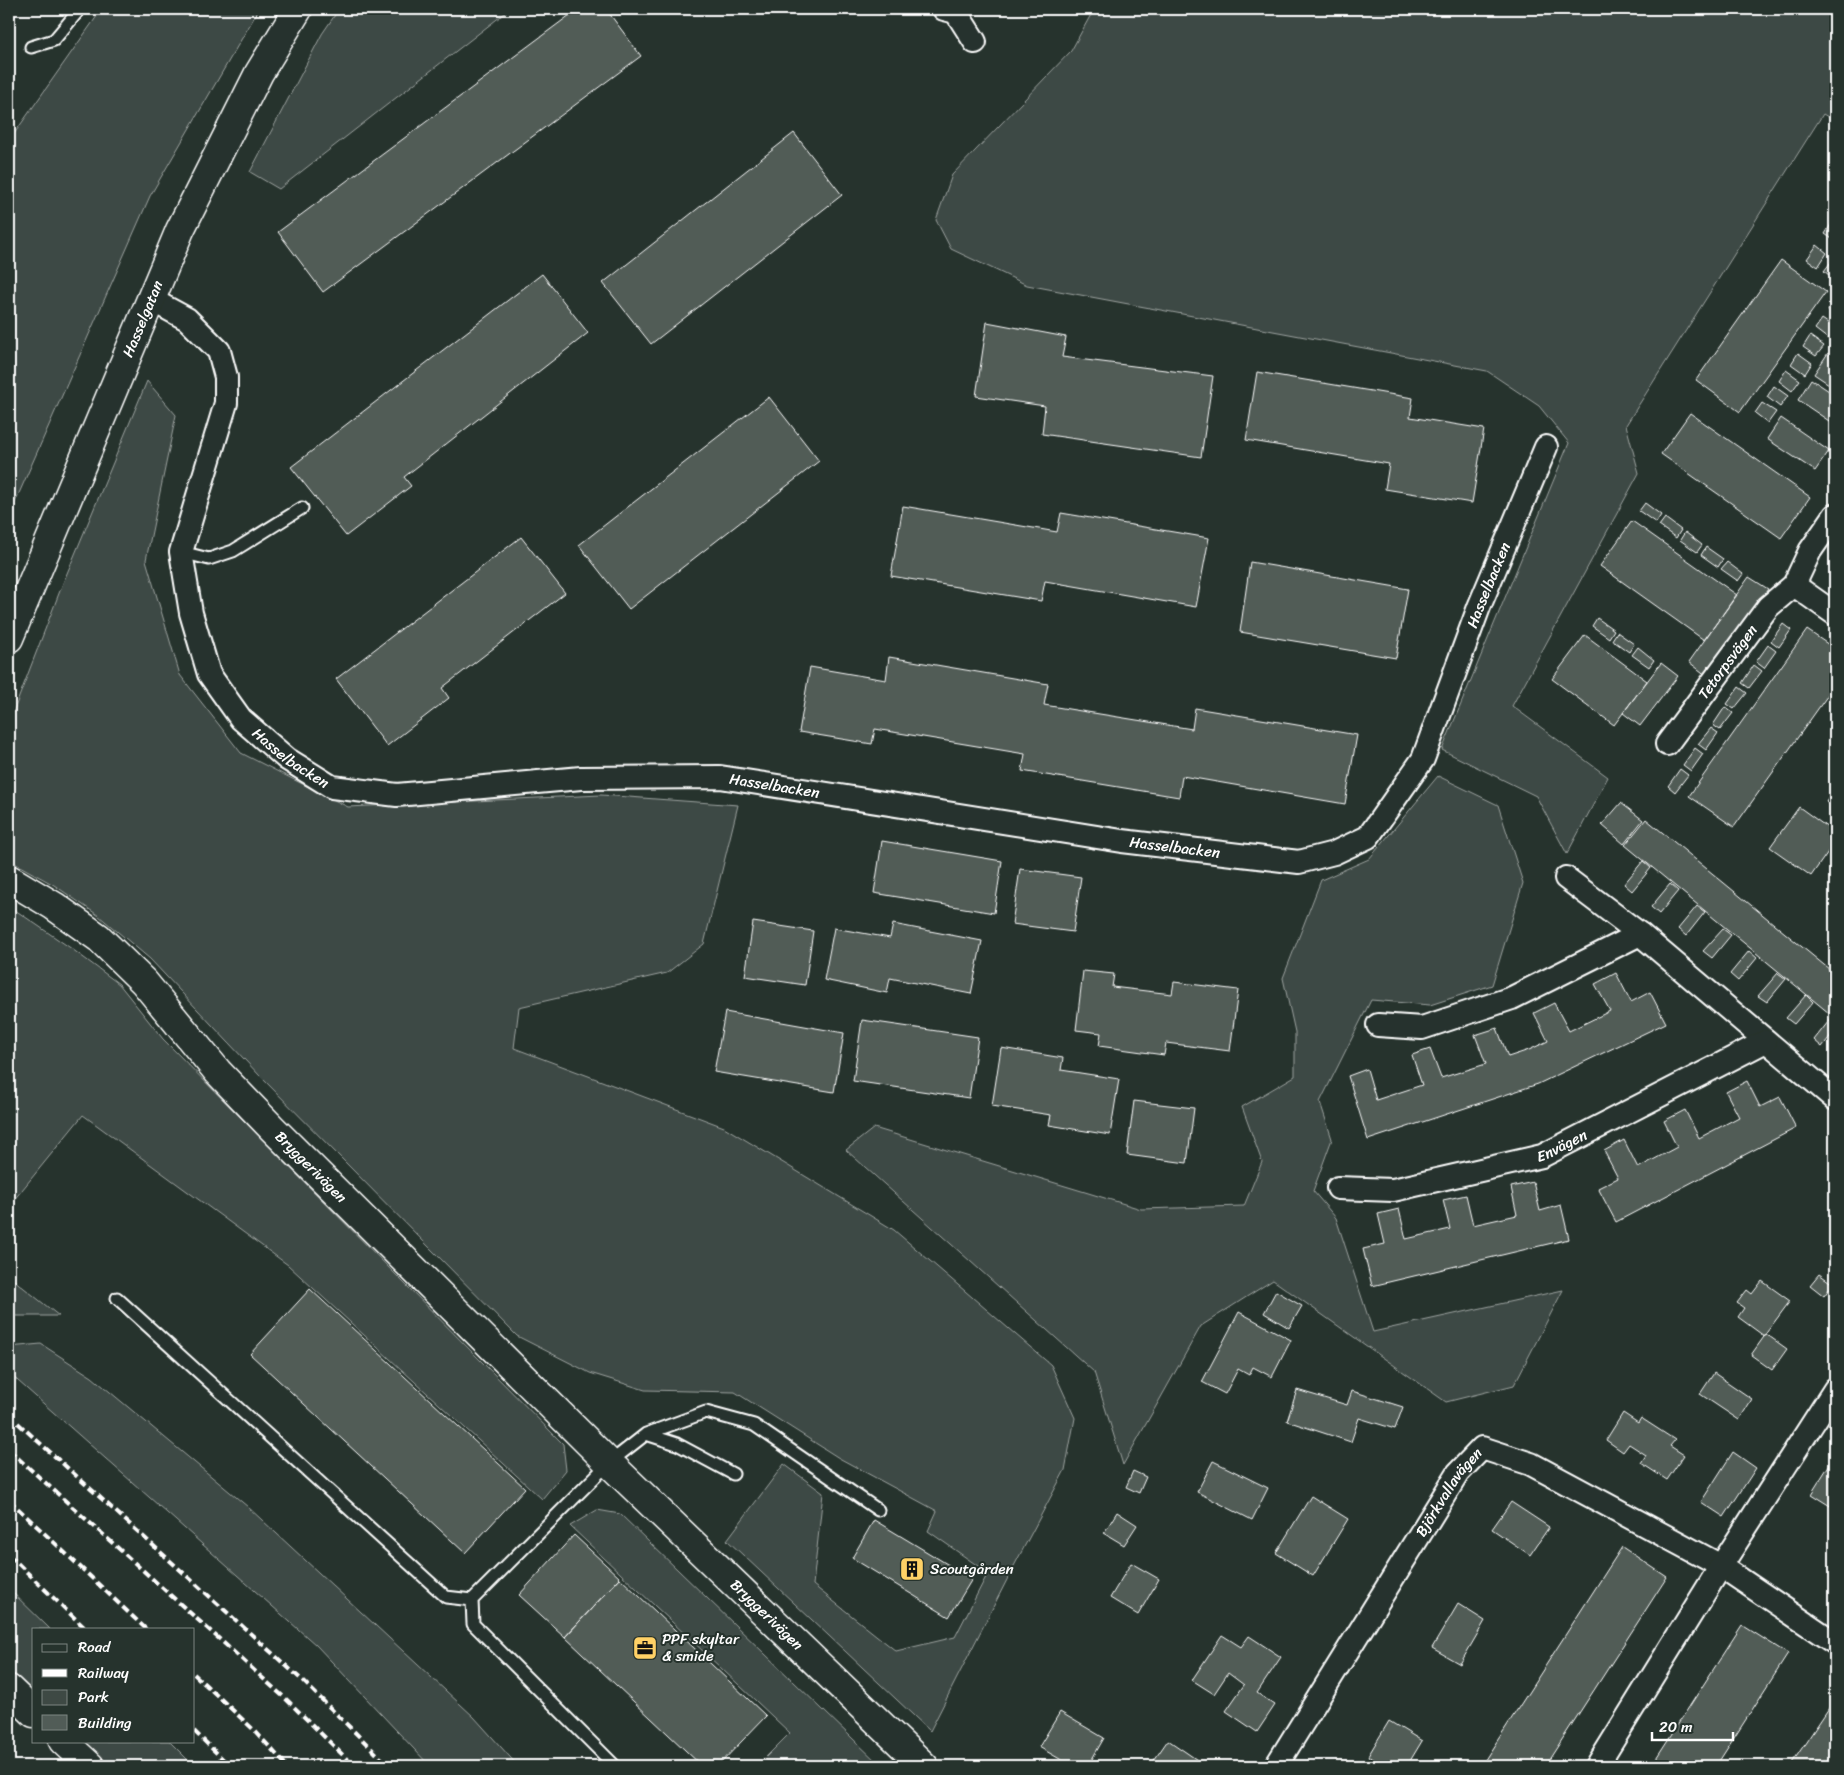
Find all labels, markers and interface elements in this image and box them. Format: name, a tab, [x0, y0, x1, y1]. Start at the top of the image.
street label: Hasselgatan	[115, 276, 170, 361]
street label: Hasselbacken	[1459, 538, 1518, 632]
street label: Tetorpsvägen	[1691, 619, 1764, 705]
street label: Hasselbacken	[246, 721, 335, 795]
street label: Hasselbacken	[728, 766, 822, 806]
street label: Hasselbacken	[1128, 829, 1222, 866]
street label: Envägen	[1534, 1122, 1592, 1170]
street label: Bryggerivägen	[269, 1124, 354, 1209]
street label: Björkvallavägen	[1408, 1442, 1489, 1542]
building icon: Scoutgården	[899, 1556, 925, 1582]
place label: Scoutgården	[930, 1556, 1014, 1582]
street label: Bryggerivägen	[724, 1573, 810, 1657]
place label: PPF skyltar & smide	[662, 1626, 740, 1669]
legend	[32, 1628, 195, 1742]
text: Road	[78, 1634, 111, 1660]
office icon: PPF skyltar & smide	[632, 1635, 658, 1661]
text: Railway	[78, 1660, 129, 1686]
text: Park	[78, 1684, 109, 1710]
text: Building	[78, 1710, 132, 1736]
scale bar	[1652, 1710, 1733, 1742]
text: 20 m	[1659, 1714, 1693, 1740]

